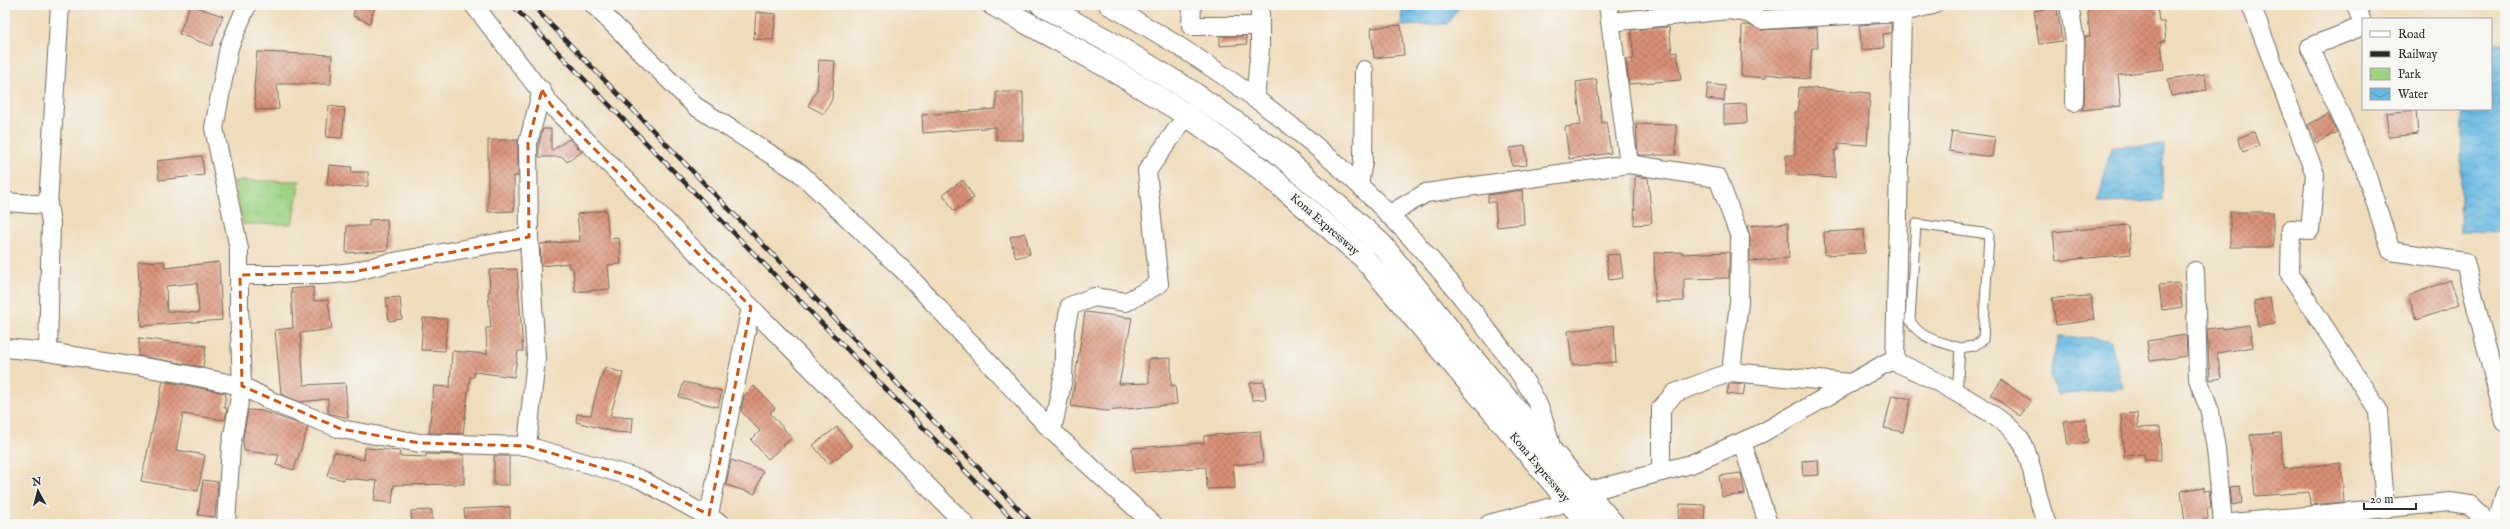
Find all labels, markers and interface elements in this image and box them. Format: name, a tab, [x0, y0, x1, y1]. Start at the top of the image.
legend	[2362, 18, 2492, 110]
text: Road	[2398, 27, 2426, 42]
text: Railway	[2398, 47, 2437, 62]
text: Park	[2398, 67, 2421, 82]
text: Water	[2398, 87, 2429, 102]
street label: Kona Expressway	[1286, 190, 1363, 259]
street label: Kona Expressway	[1505, 429, 1573, 506]
north arrow	[18, 471, 58, 511]
text: N	[30, 474, 43, 490]
scale bar	[2364, 485, 2416, 511]
text: 20 m	[2370, 492, 2393, 507]

